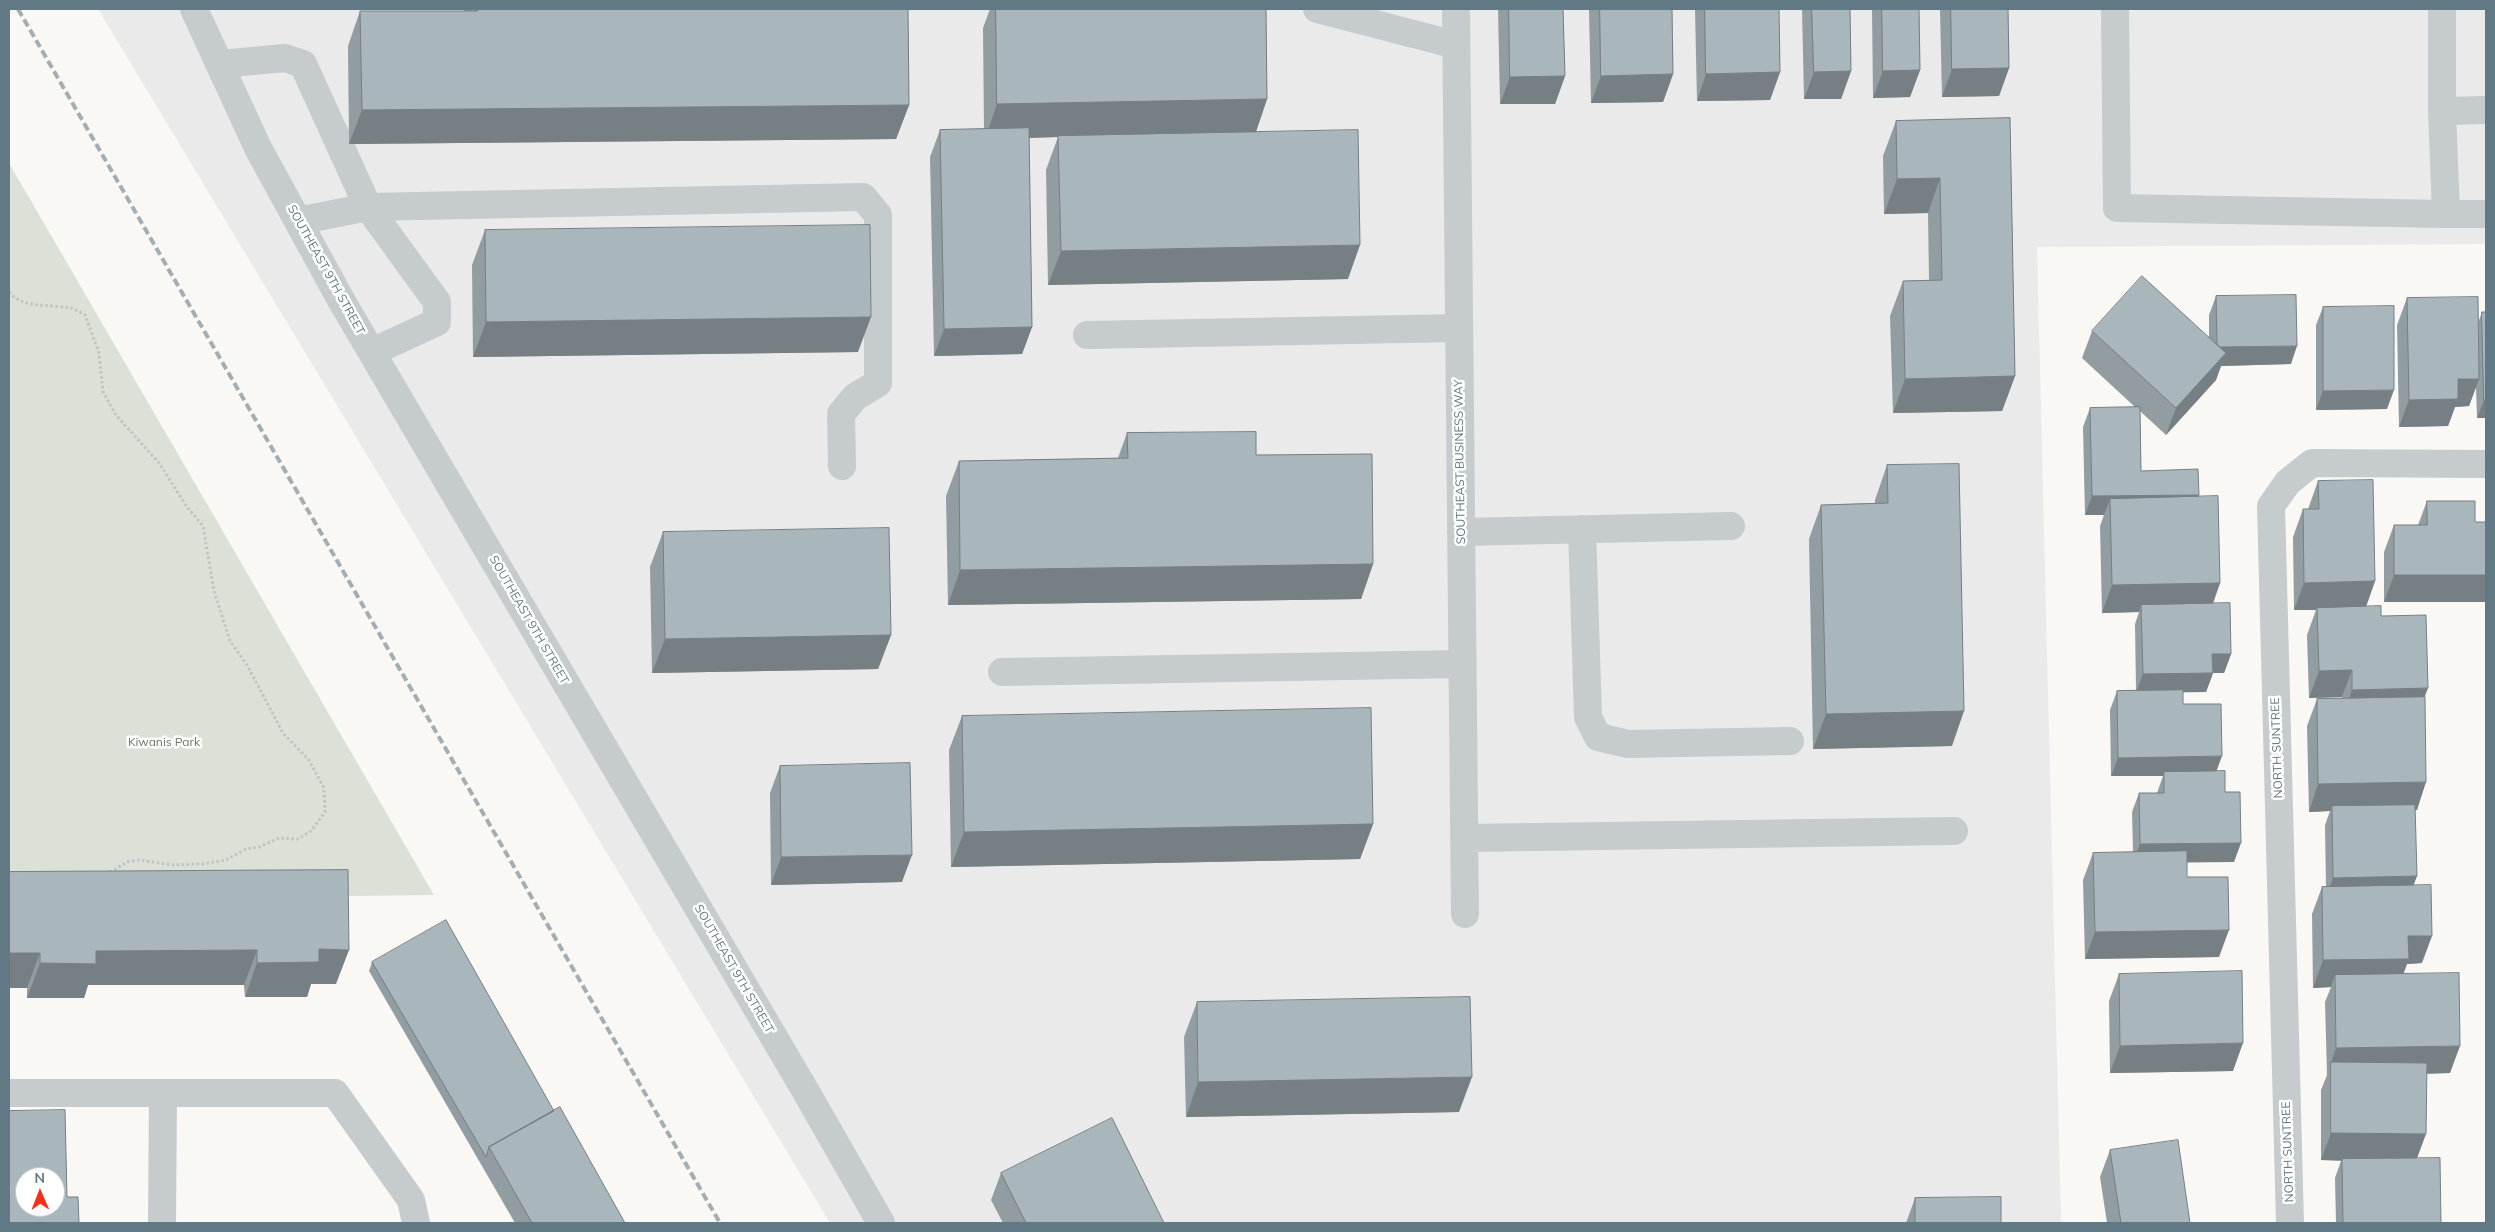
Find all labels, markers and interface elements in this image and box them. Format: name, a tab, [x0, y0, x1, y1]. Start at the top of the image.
street label: SOUTHEAST 9TH STREET	[284, 203, 368, 337]
street label: SOUTHEAST BUSINESS WAY	[1451, 380, 1469, 544]
street label: SOUTHEAST 9TH STREET	[486, 553, 572, 687]
street label: NORTH SUNTREE	[2268, 697, 2286, 799]
park label: Kiwanis Park	[128, 735, 200, 749]
street label: SOUTHEAST 9TH STREET	[691, 902, 777, 1036]
street label: NORTH SUNTREE	[2279, 1101, 2297, 1203]
north arrow	[15, 1167, 65, 1217]
text: N	[34, 1169, 45, 1187]

